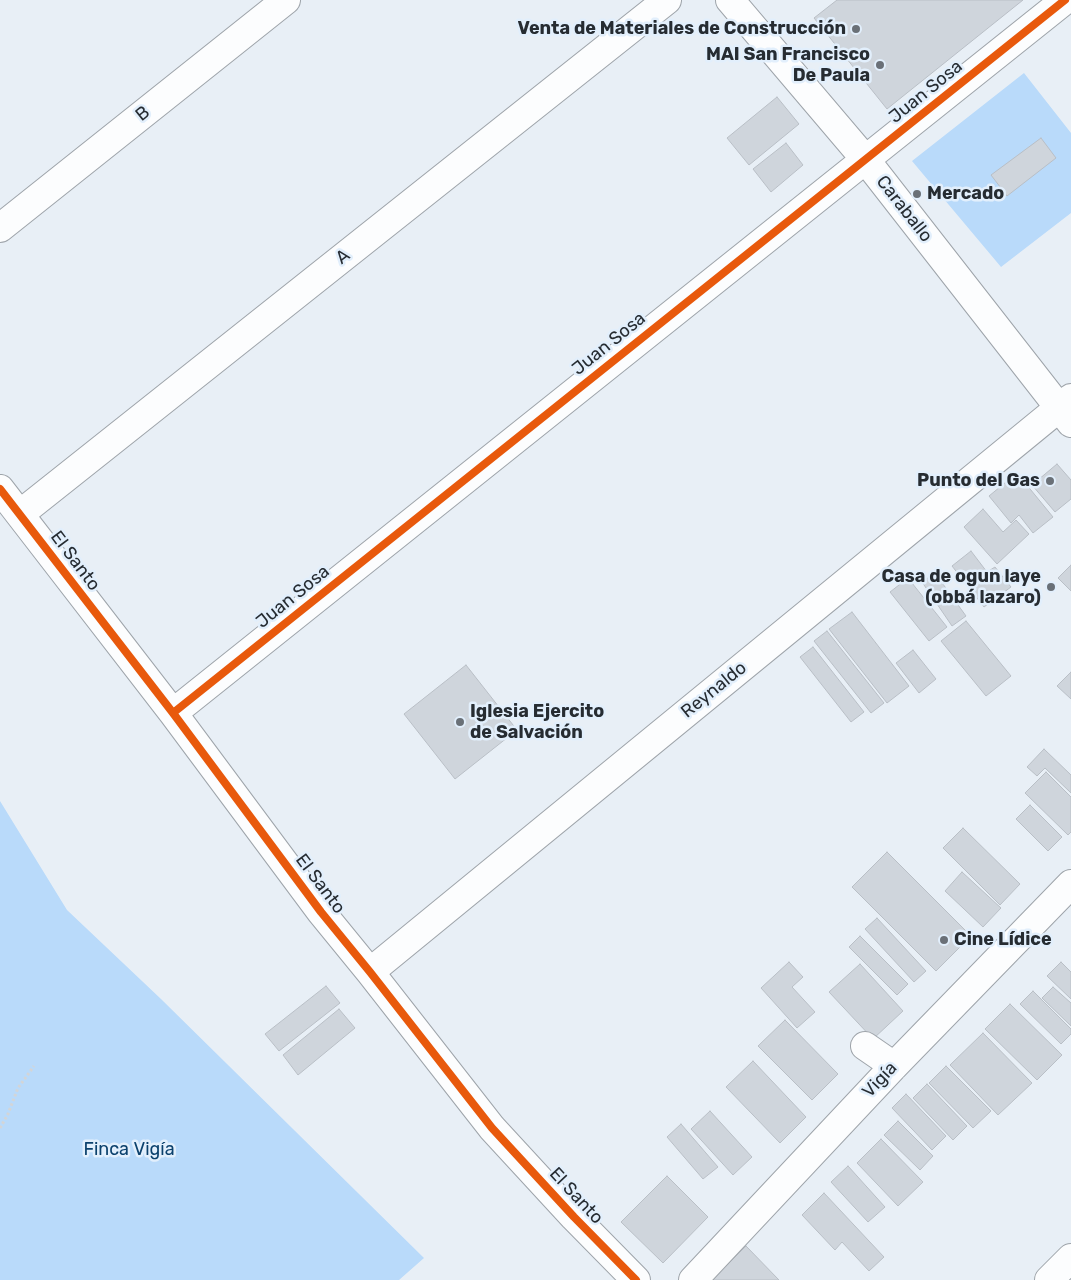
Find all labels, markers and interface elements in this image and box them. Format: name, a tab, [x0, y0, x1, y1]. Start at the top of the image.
place label: Venta de Materiales de Construcción	[517, 18, 846, 40]
marker: Venta de Materiales de Construcción	[850, 23, 862, 35]
place label: MAI San Francisco De Paula	[706, 44, 870, 86]
street label: Juan Sosa	[885, 56, 967, 128]
marker: MAI San Francisco De Paula	[874, 59, 886, 71]
street label: B	[132, 102, 154, 126]
street label: Caraballo	[871, 172, 937, 246]
place label: Mercado	[927, 183, 1004, 205]
marker: Mercado	[911, 188, 923, 200]
street label: A	[332, 245, 354, 269]
street label: Juan Sosa	[568, 308, 650, 380]
place label: Punto del Gas	[917, 470, 1040, 492]
marker: Punto del Gas	[1044, 475, 1056, 487]
street label: El Santo	[46, 527, 104, 595]
street label: Juan Sosa	[252, 561, 334, 633]
place label: Casa de ogun laye (obbá lazaro)	[882, 566, 1041, 608]
marker: Casa de ogun laye (obbá lazaro)	[1045, 581, 1057, 593]
street label: Reynaldo	[677, 657, 751, 723]
place label: Iglesia Ejercito de Salvación	[470, 701, 604, 744]
marker: Iglesia Ejercito de Salvación	[454, 716, 466, 728]
street label: El Santo	[291, 850, 349, 918]
place label: Cine Lídice	[954, 929, 1052, 951]
marker: Cine Lídice	[938, 934, 950, 946]
street label: Vigía	[858, 1058, 902, 1102]
park label: Finca Vigía	[83, 1139, 175, 1161]
street label: El Santo	[545, 1163, 607, 1229]

